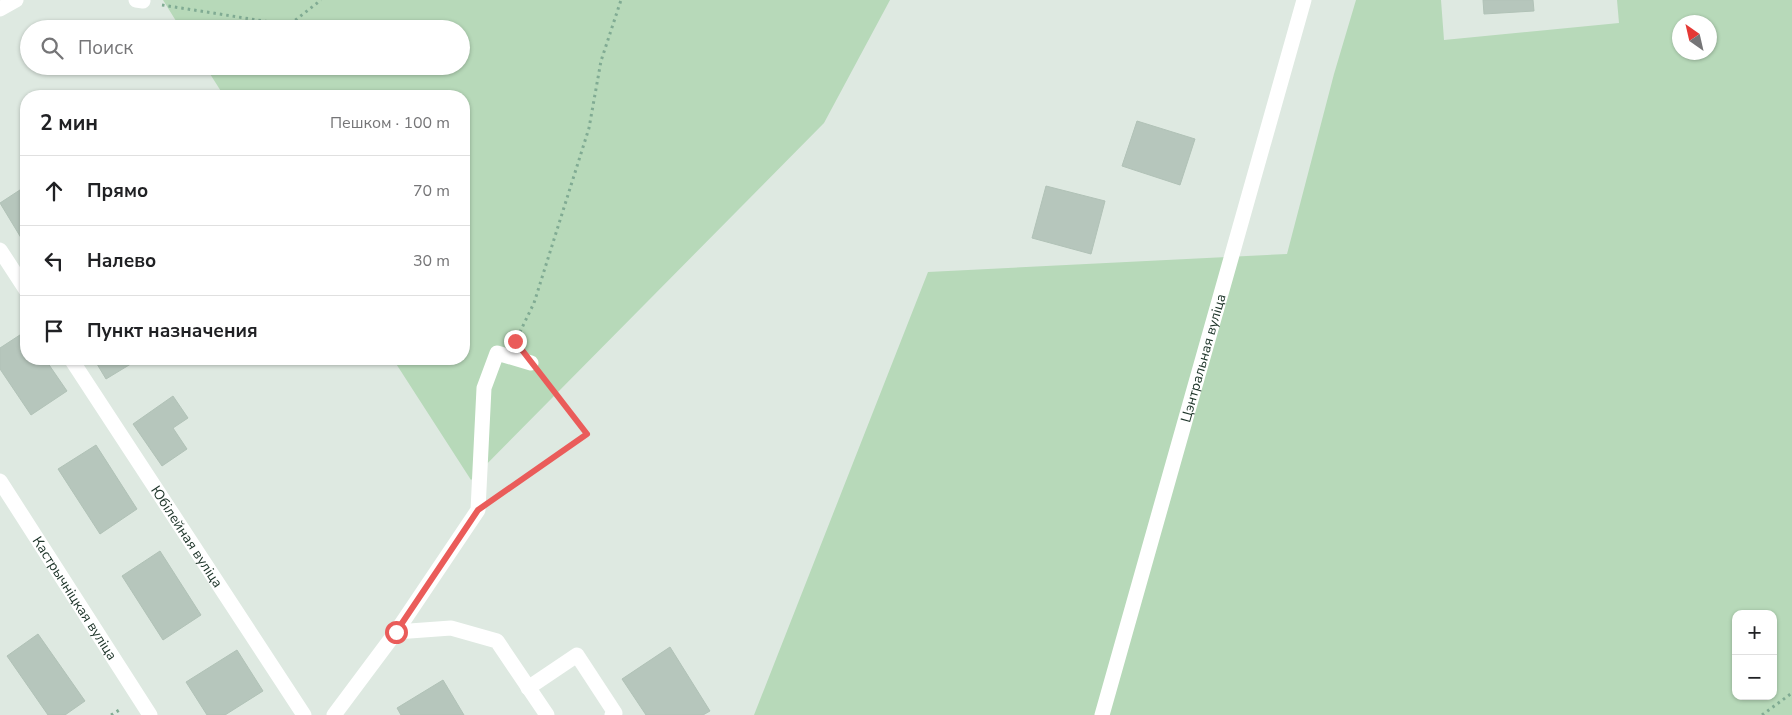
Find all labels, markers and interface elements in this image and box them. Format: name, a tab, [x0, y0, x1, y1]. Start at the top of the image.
north arrow	[1672, 15, 1717, 60]
search box	[20, 20, 470, 75]
icon: search	[38, 34, 66, 62]
text: Поиск	[78, 35, 133, 61]
text: 2 мин	[40, 109, 98, 137]
text: Пешком · 100 m	[330, 112, 450, 134]
icon: ahead	[40, 177, 68, 205]
text: Прямо	[87, 178, 148, 204]
text: 70 m	[413, 180, 450, 202]
icon: left	[40, 247, 68, 275]
text: Налево	[87, 248, 156, 274]
text: 30 m	[413, 250, 450, 272]
street label: Цэнтральная вуліца	[1176, 292, 1230, 424]
icon: arrive	[40, 317, 68, 345]
text: Пункт назначения	[87, 318, 258, 344]
route end	[504, 330, 527, 353]
street label: Юбілейная вуліца	[147, 482, 227, 591]
street label: Кастрычніцкая вуліца	[28, 532, 122, 664]
map controls	[1732, 610, 1777, 700]
button: +	[1732, 610, 1777, 655]
route start	[385, 621, 408, 644]
button: −	[1732, 655, 1777, 700]

